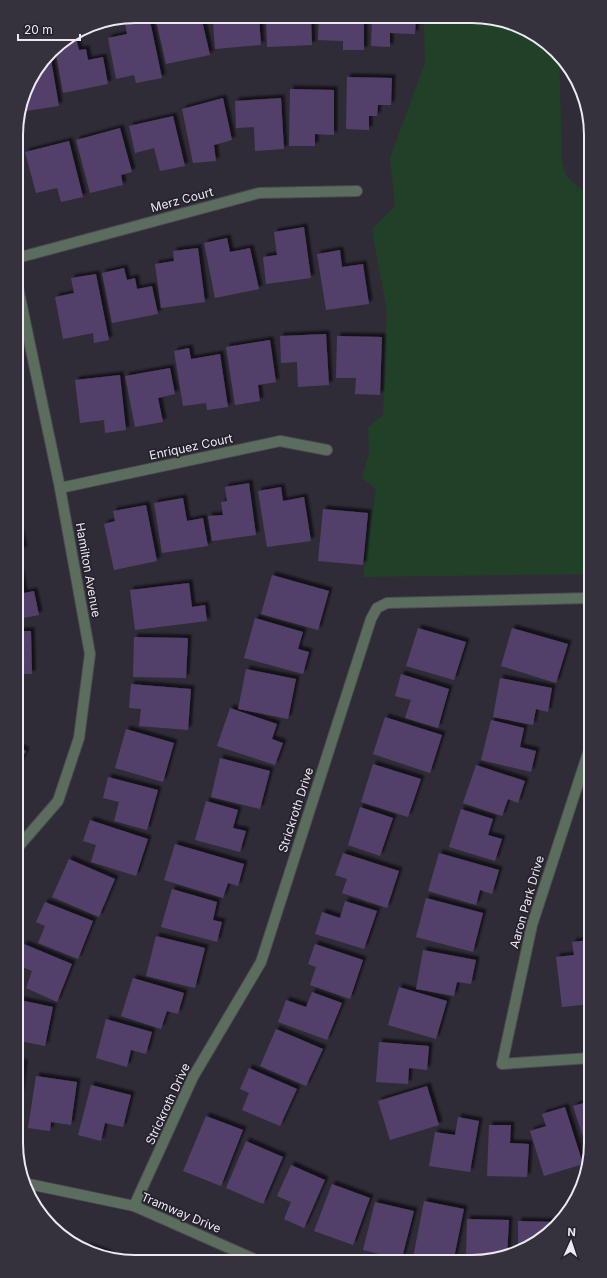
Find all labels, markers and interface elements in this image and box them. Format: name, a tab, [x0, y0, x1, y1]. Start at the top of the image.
scale bar	[18, 16, 80, 42]
text: 20 m	[24, 22, 53, 37]
street label: Merz Court	[149, 184, 215, 215]
street label: Enriquez Court	[148, 430, 234, 463]
street label: Hamilton Avenue	[73, 521, 104, 618]
street label: Strickroth Drive	[275, 766, 316, 854]
street label: Aaron Park Drive	[506, 854, 547, 950]
street label: Strickroth Drive	[142, 1061, 193, 1147]
street label: Tramway Drive	[139, 1189, 223, 1236]
north arrow	[551, 1222, 591, 1262]
text: N	[567, 1225, 576, 1239]

